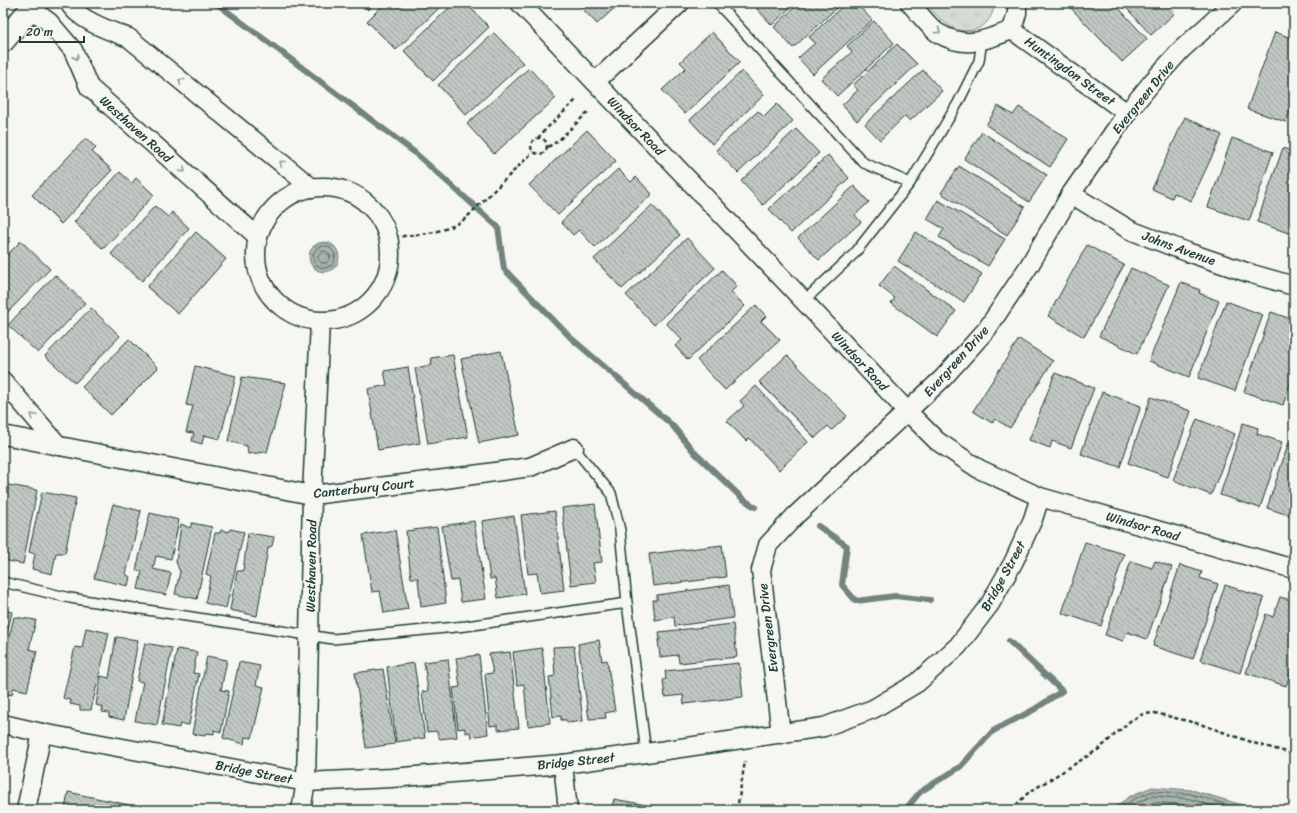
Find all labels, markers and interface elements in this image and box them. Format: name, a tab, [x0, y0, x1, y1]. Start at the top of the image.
scale bar	[20, 18, 84, 44]
text: 20 m	[26, 21, 53, 43]
one-way arrow	[933, 26, 940, 33]
street label: Huntingdon Street	[1020, 30, 1121, 112]
one-way arrow	[71, 53, 79, 61]
street label: Evergreen Drive	[1106, 55, 1180, 139]
one-way arrow	[179, 78, 186, 85]
street label: Westhaven Road	[94, 90, 179, 169]
street label: Windsor Road	[601, 91, 671, 162]
one-way arrow	[279, 160, 286, 167]
one-way arrow	[178, 166, 186, 173]
street label: Johns Avenue	[1138, 224, 1219, 272]
street label: Evergreen Drive	[917, 320, 995, 402]
street label: Windsor Road	[826, 325, 895, 397]
one-way arrow	[31, 414, 38, 421]
street label: Canterbury Court	[312, 471, 416, 505]
street label: Windsor Road	[1103, 504, 1184, 548]
street label: Westhaven Road	[299, 519, 323, 612]
street label: Bridge Street	[974, 536, 1032, 616]
street label: Evergreen Drive	[751, 582, 785, 674]
street label: Bridge Street	[536, 745, 617, 777]
street label: Bridge Street	[214, 753, 295, 791]

